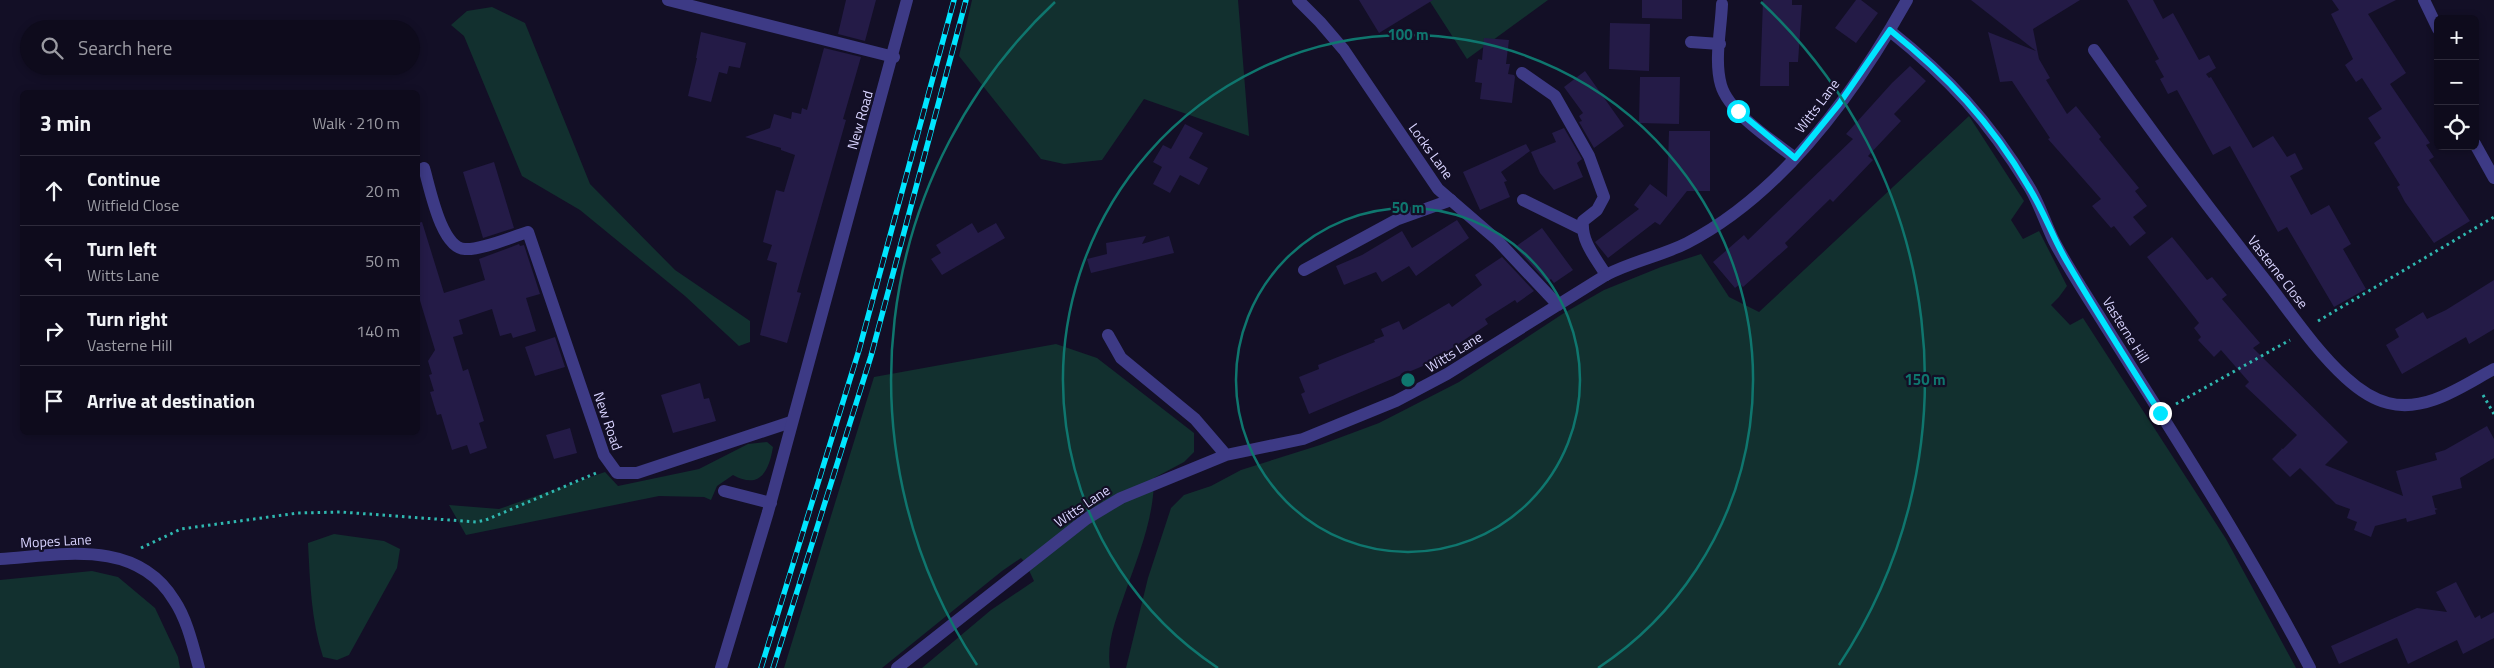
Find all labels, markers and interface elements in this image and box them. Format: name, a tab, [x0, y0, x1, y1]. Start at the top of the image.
map controls	[2434, 15, 2479, 150]
button: +	[2434, 15, 2479, 60]
search box	[20, 20, 420, 75]
text: 100 m	[1387, 23, 1429, 46]
text: Search here	[78, 33, 172, 62]
icon: search	[38, 34, 66, 62]
button: −	[2434, 60, 2479, 105]
street label: Witts Lane	[1789, 74, 1844, 137]
street label: New Road	[841, 88, 878, 152]
route start	[1727, 100, 1750, 123]
button: locate	[2434, 105, 2479, 150]
text: 3 min	[40, 107, 91, 139]
text: Walk · 210 m	[312, 111, 400, 135]
street label: Locks Lane	[1404, 118, 1459, 183]
text: Continue	[87, 164, 160, 193]
icon: ahead	[40, 177, 68, 205]
text: 20 m	[365, 179, 400, 203]
text: Witfield Close	[87, 193, 179, 217]
text: 50 m	[1392, 196, 1424, 219]
street label: Vasterne Close	[2243, 231, 2314, 313]
text: Turn left	[87, 234, 157, 263]
icon: left	[40, 247, 68, 275]
text: 50 m	[365, 249, 400, 273]
text: Witts Lane	[87, 263, 159, 287]
street label: Vasterne Hill	[2098, 292, 2155, 367]
text: Turn right	[87, 304, 168, 333]
icon: right	[40, 317, 68, 345]
text: 140 m	[356, 319, 400, 343]
street label: Witts Lane	[1421, 326, 1486, 377]
text: Vasterne Hill	[87, 333, 172, 357]
text: 150 m	[1904, 368, 1946, 391]
centre of rings	[1399, 371, 1417, 389]
text: Arrive at destination	[87, 386, 255, 415]
icon: arrive	[40, 387, 68, 415]
street label: New Road	[589, 389, 628, 453]
route end	[2149, 402, 2172, 425]
street label: Witts Lane	[1050, 479, 1114, 532]
street label: Mopes Lane	[20, 528, 92, 553]

